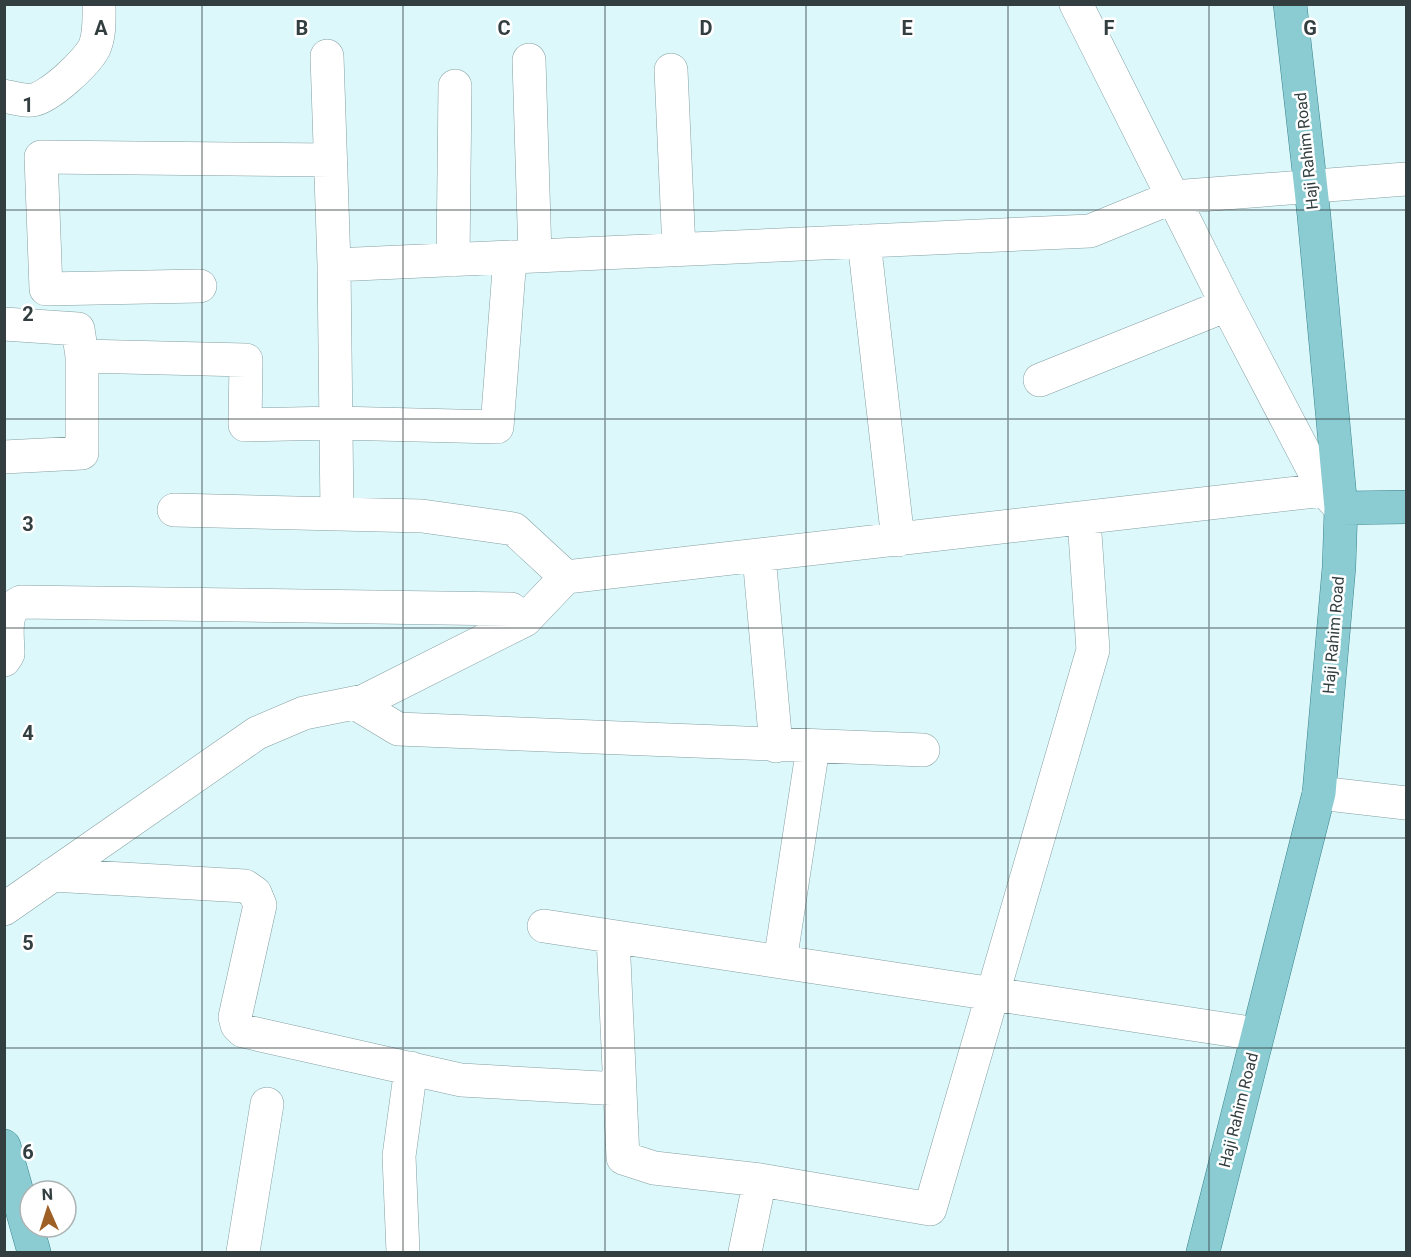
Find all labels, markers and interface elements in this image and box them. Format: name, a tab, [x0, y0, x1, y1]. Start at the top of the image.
text: A	[94, 16, 108, 40]
text: B	[296, 16, 308, 40]
text: C	[497, 16, 511, 40]
text: D	[700, 16, 713, 40]
text: E	[901, 16, 913, 40]
text: F	[1104, 16, 1115, 40]
text: G	[1303, 16, 1317, 40]
street label: Haji Rahim Road	[1291, 91, 1322, 211]
text: 1	[22, 93, 34, 117]
text: 2	[22, 302, 34, 326]
text: 3	[22, 512, 34, 536]
street label: Haji Rahim Road	[1319, 576, 1348, 695]
text: 4	[22, 721, 34, 745]
text: 5	[22, 931, 34, 955]
street label: Haji Rahim Road	[1215, 1051, 1262, 1170]
text: 6	[22, 1140, 34, 1164]
north arrow	[18, 1179, 78, 1239]
text: N	[41, 1185, 53, 1204]

